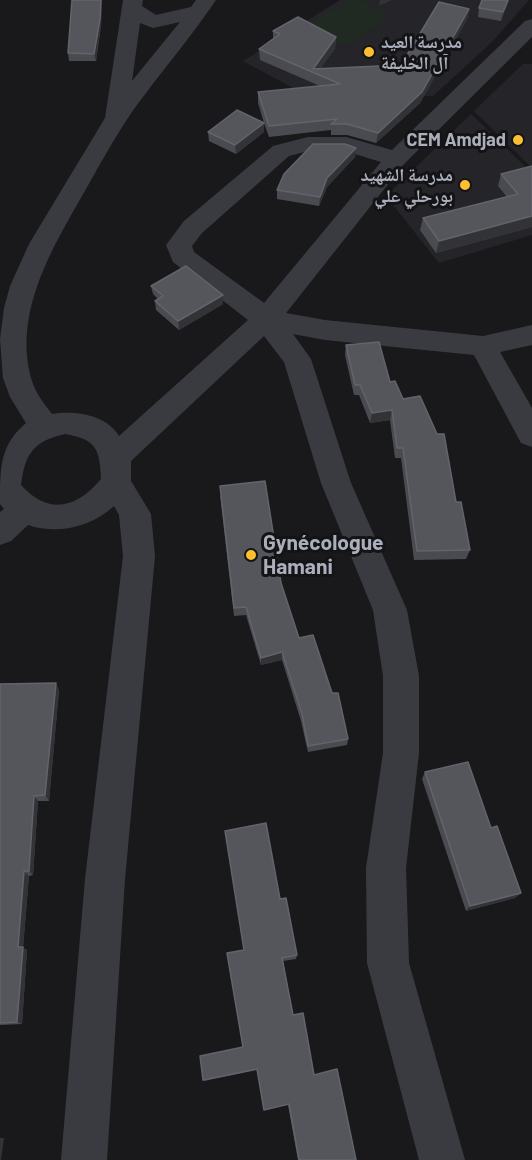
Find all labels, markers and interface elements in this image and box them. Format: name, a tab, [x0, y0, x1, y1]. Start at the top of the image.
place label: مدرسة العيد آل الخليفة	[381, 31, 462, 74]
marker: مدرسة العيد آل الخليفة	[362, 45, 376, 59]
place label: CEM Amdjad	[407, 129, 506, 151]
marker: CEM Amdjad	[511, 133, 525, 147]
place label: مدرسة الشهيد بورحلي علي	[360, 164, 453, 207]
marker: مدرسة الشهيد بورحلي علي	[458, 178, 472, 192]
place label: Gynécologue Hamani	[263, 530, 384, 580]
marker: Gynécologue Hamani	[244, 548, 258, 562]

